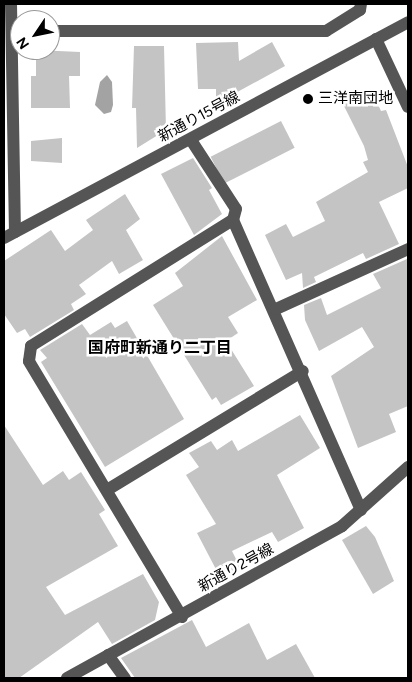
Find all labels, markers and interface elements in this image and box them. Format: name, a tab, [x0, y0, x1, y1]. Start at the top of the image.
north arrow	[10, 10, 60, 60]
text: N	[13, 34, 33, 52]
street label: 新通り15号線	[155, 88, 243, 146]
place label: 三洋南団地	[318, 90, 393, 108]
marker: 三洋南団地	[302, 93, 314, 105]
district label: 国府町新通り二丁目	[88, 338, 232, 358]
street label: 新通り2号線	[195, 540, 277, 596]

